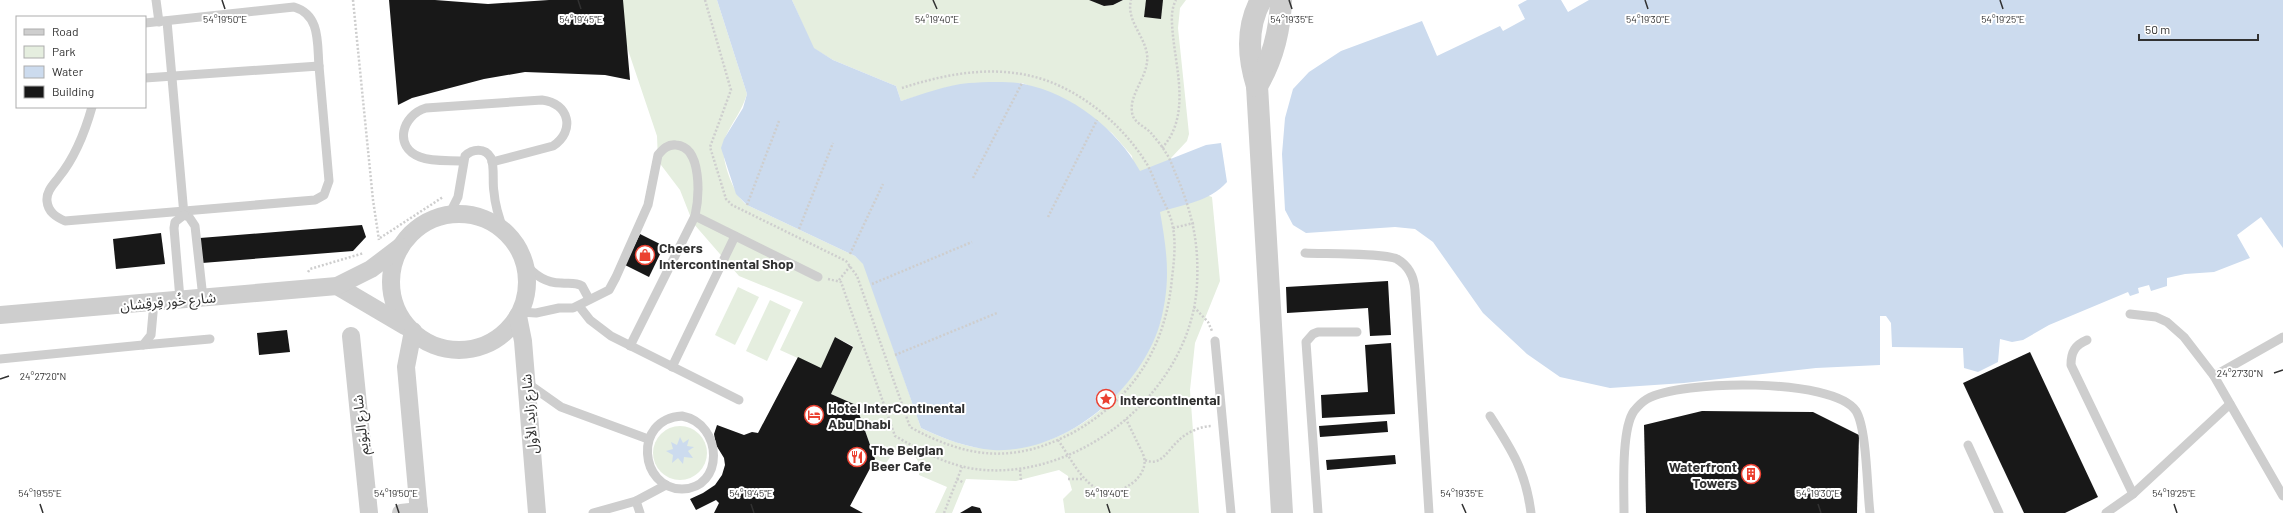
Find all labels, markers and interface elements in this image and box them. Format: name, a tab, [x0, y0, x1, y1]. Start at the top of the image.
text: 54°19'50"E	[203, 13, 247, 25]
text: 54°19'45"E	[559, 13, 603, 25]
text: 54°19'40"E	[915, 13, 959, 25]
text: 54°19'35"E	[1270, 13, 1314, 25]
text: 54°19'30"E	[1626, 13, 1670, 25]
text: 54°19'25"E	[1981, 13, 2025, 25]
legend	[16, 16, 146, 108]
scale bar	[2139, 16, 2258, 42]
text: 50 m	[2145, 22, 2170, 36]
text: Road	[52, 24, 79, 38]
text: Park	[52, 44, 76, 58]
text: Water	[52, 64, 84, 78]
text: Building	[52, 84, 94, 98]
place label: Cheers Intercontinental Shop	[659, 239, 794, 272]
shop icon: Cheers Intercontinental Shop	[634, 244, 656, 266]
street label: شارع خُور قِرقِشان	[119, 288, 217, 317]
text: 24°27'30"N	[2217, 367, 2263, 379]
text: 24°27'20"N	[20, 370, 66, 382]
street label: شارع زايد الأول	[517, 373, 544, 455]
place icon: intercontinental	[1095, 388, 1117, 410]
place label: intercontinental	[1120, 391, 1220, 408]
street label: شارع البوَيم	[348, 394, 375, 456]
place label: Hotel InterContinental Abu Dhabi	[828, 399, 965, 432]
hotel icon: Hotel InterContinental Abu Dhabi	[803, 404, 825, 426]
place label: The Belgian Beer Cafe	[871, 441, 943, 474]
restaurant icon: The Belgian Beer Cafe	[846, 446, 868, 468]
place label: Waterfront Towers	[1669, 458, 1737, 491]
building icon: Waterfront Towers	[1740, 463, 1762, 485]
text: 54°19'55"E	[18, 487, 62, 499]
text: 54°19'50"E	[374, 487, 418, 499]
text: 54°19'45"E	[729, 487, 773, 499]
text: 54°19'40"E	[1085, 487, 1129, 499]
text: 54°19'35"E	[1440, 487, 1484, 499]
text: 54°19'30"E	[1796, 487, 1840, 499]
text: 54°19'25"E	[2152, 487, 2196, 499]

